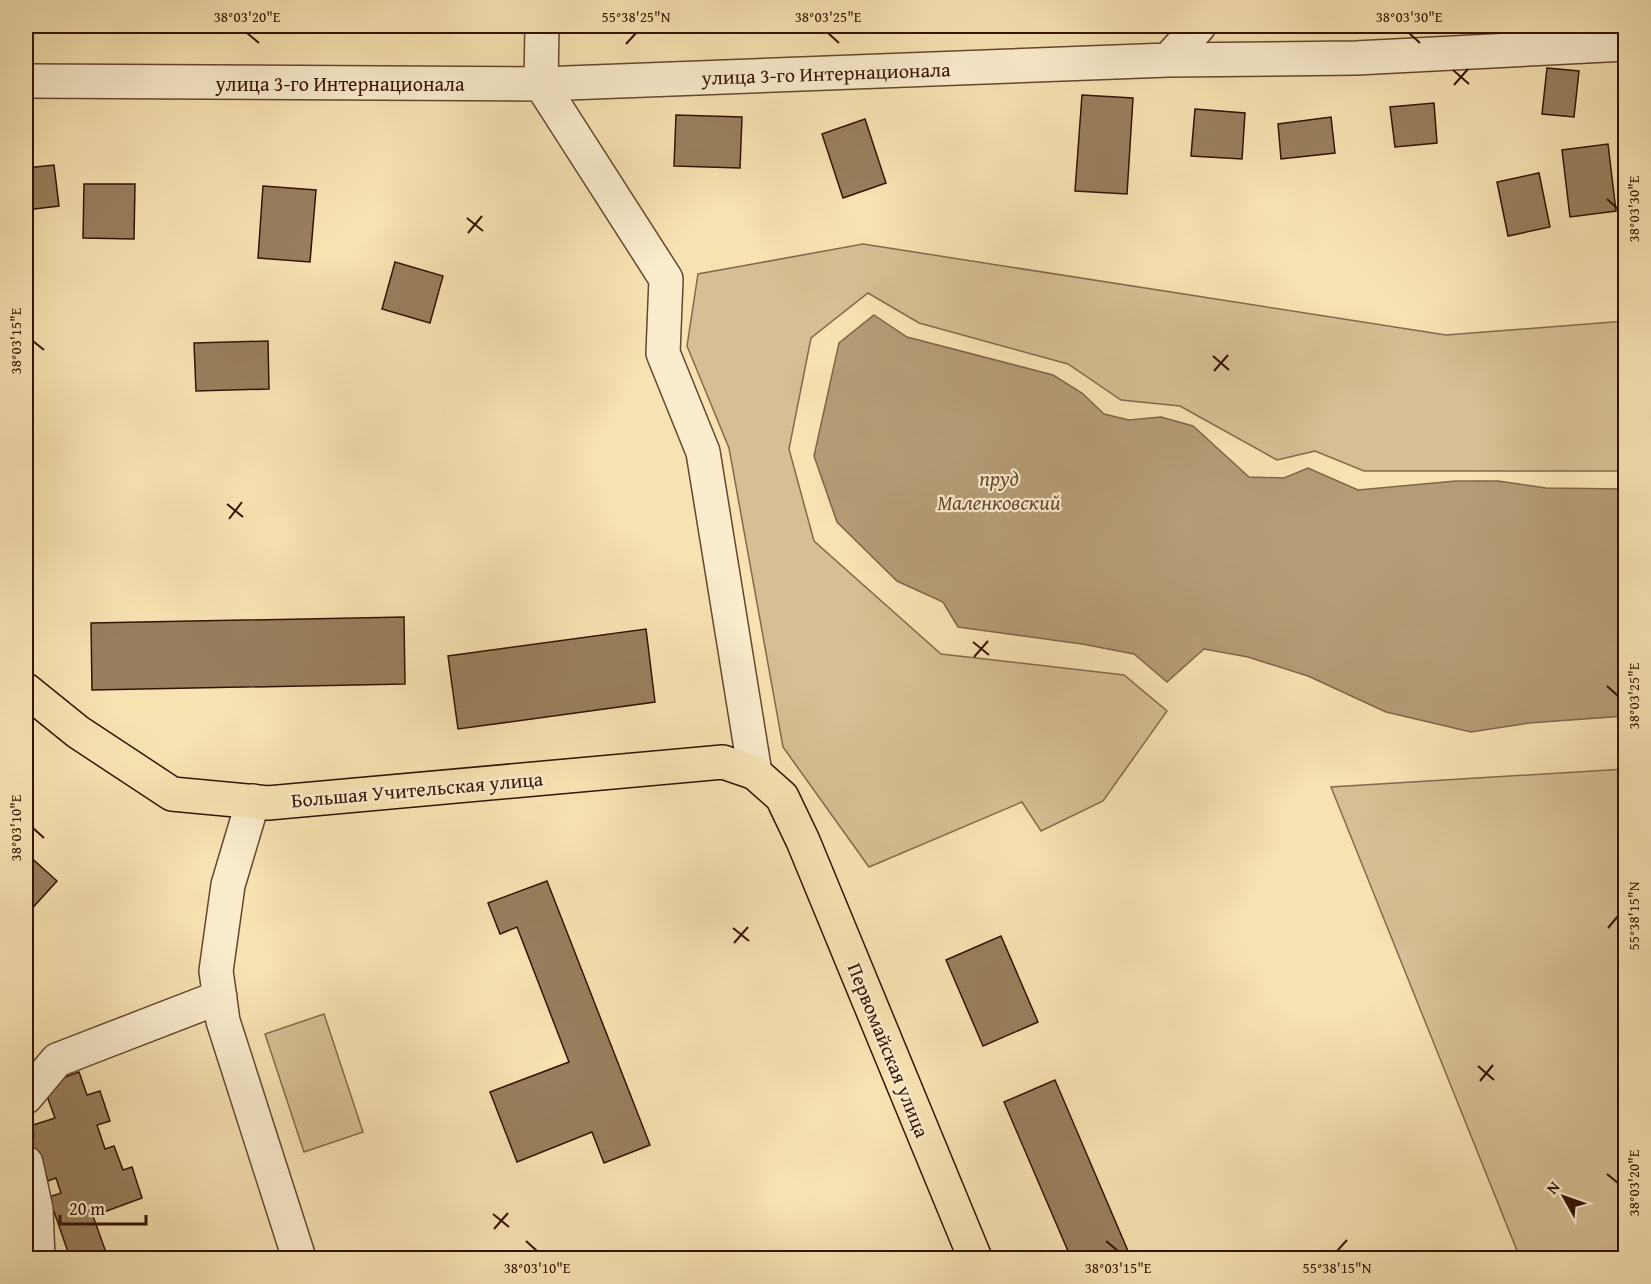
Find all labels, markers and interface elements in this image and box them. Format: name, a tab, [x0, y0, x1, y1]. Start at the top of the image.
text: 38°03'20"E	[214, 6, 281, 27]
text: 55°38'25"N	[602, 6, 671, 27]
text: 38°03'25"E	[795, 6, 862, 27]
text: 38°03'30"E	[1376, 6, 1443, 27]
street label: улица 3-го Интернационала	[700, 54, 951, 92]
street label: улица 3-го Интернационала	[214, 69, 465, 98]
text: 38°03'30"E	[1623, 175, 1644, 242]
text: 38°03'15"E	[5, 307, 26, 374]
water label: пруд Маленковский	[937, 463, 1061, 518]
text: 38°03'25"E	[1623, 662, 1644, 729]
street label: Большая Учительская улица	[290, 763, 545, 814]
text: 38°03'10"E	[5, 794, 26, 861]
text: 55°38'15"N	[1623, 881, 1644, 950]
street label: Первомайская улица	[841, 958, 937, 1142]
text: 38°03'20"E	[1623, 1149, 1644, 1216]
north arrow	[1534, 1167, 1594, 1227]
text: N	[1540, 1175, 1565, 1199]
scale bar	[60, 1188, 146, 1226]
text: 20 m	[69, 1195, 105, 1222]
text: 38°03'10"E	[504, 1257, 571, 1278]
text: 38°03'15"E	[1085, 1257, 1152, 1278]
text: 55°38'15"N	[1303, 1257, 1372, 1278]

